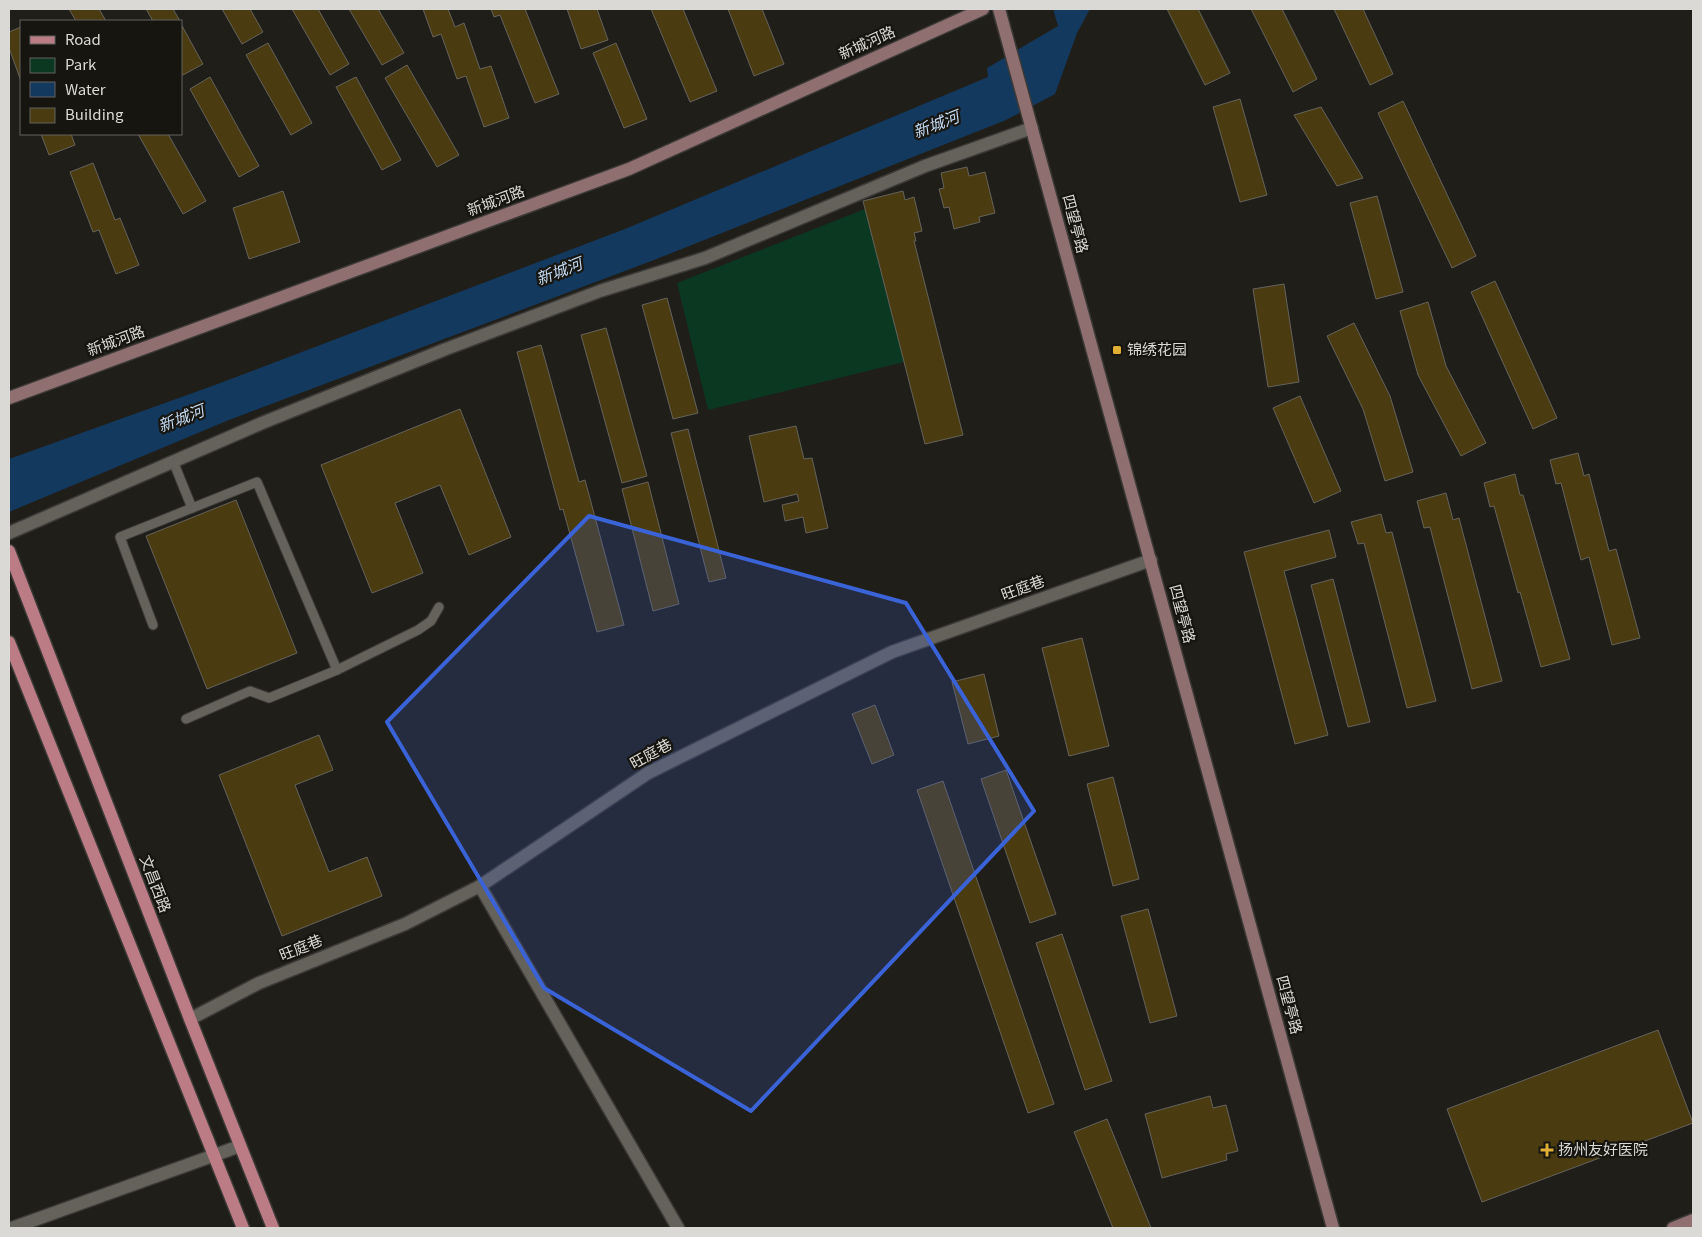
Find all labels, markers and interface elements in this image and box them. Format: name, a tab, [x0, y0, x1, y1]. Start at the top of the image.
legend	[20, 20, 182, 135]
street label: 新城河路	[835, 20, 898, 63]
text: Road	[65, 28, 101, 49]
text: Park	[65, 53, 97, 74]
text: Water	[65, 78, 106, 99]
water label: 新城河	[909, 102, 965, 143]
text: Building	[65, 103, 124, 124]
street label: 新城河路	[464, 179, 527, 220]
street label: 四望亭路	[1059, 192, 1094, 255]
water label: 新城河	[532, 249, 588, 290]
street label: 新城河路	[84, 319, 147, 360]
place label: 锦绣花园	[1127, 338, 1187, 359]
marker: 锦绣花园	[1111, 344, 1123, 356]
water label: 新城河	[154, 396, 210, 437]
street label: 旺庭巷	[998, 569, 1047, 604]
street label: 四望亭路	[1166, 582, 1201, 645]
street label: 旺庭巷	[625, 733, 675, 773]
street label: 文昌西路	[136, 852, 177, 915]
street label: 旺庭巷	[276, 928, 325, 965]
street label: 四望亭路	[1273, 973, 1308, 1036]
place label: 扬州友好医院	[1558, 1138, 1648, 1159]
marker: 扬州友好医院	[1540, 1143, 1554, 1157]

